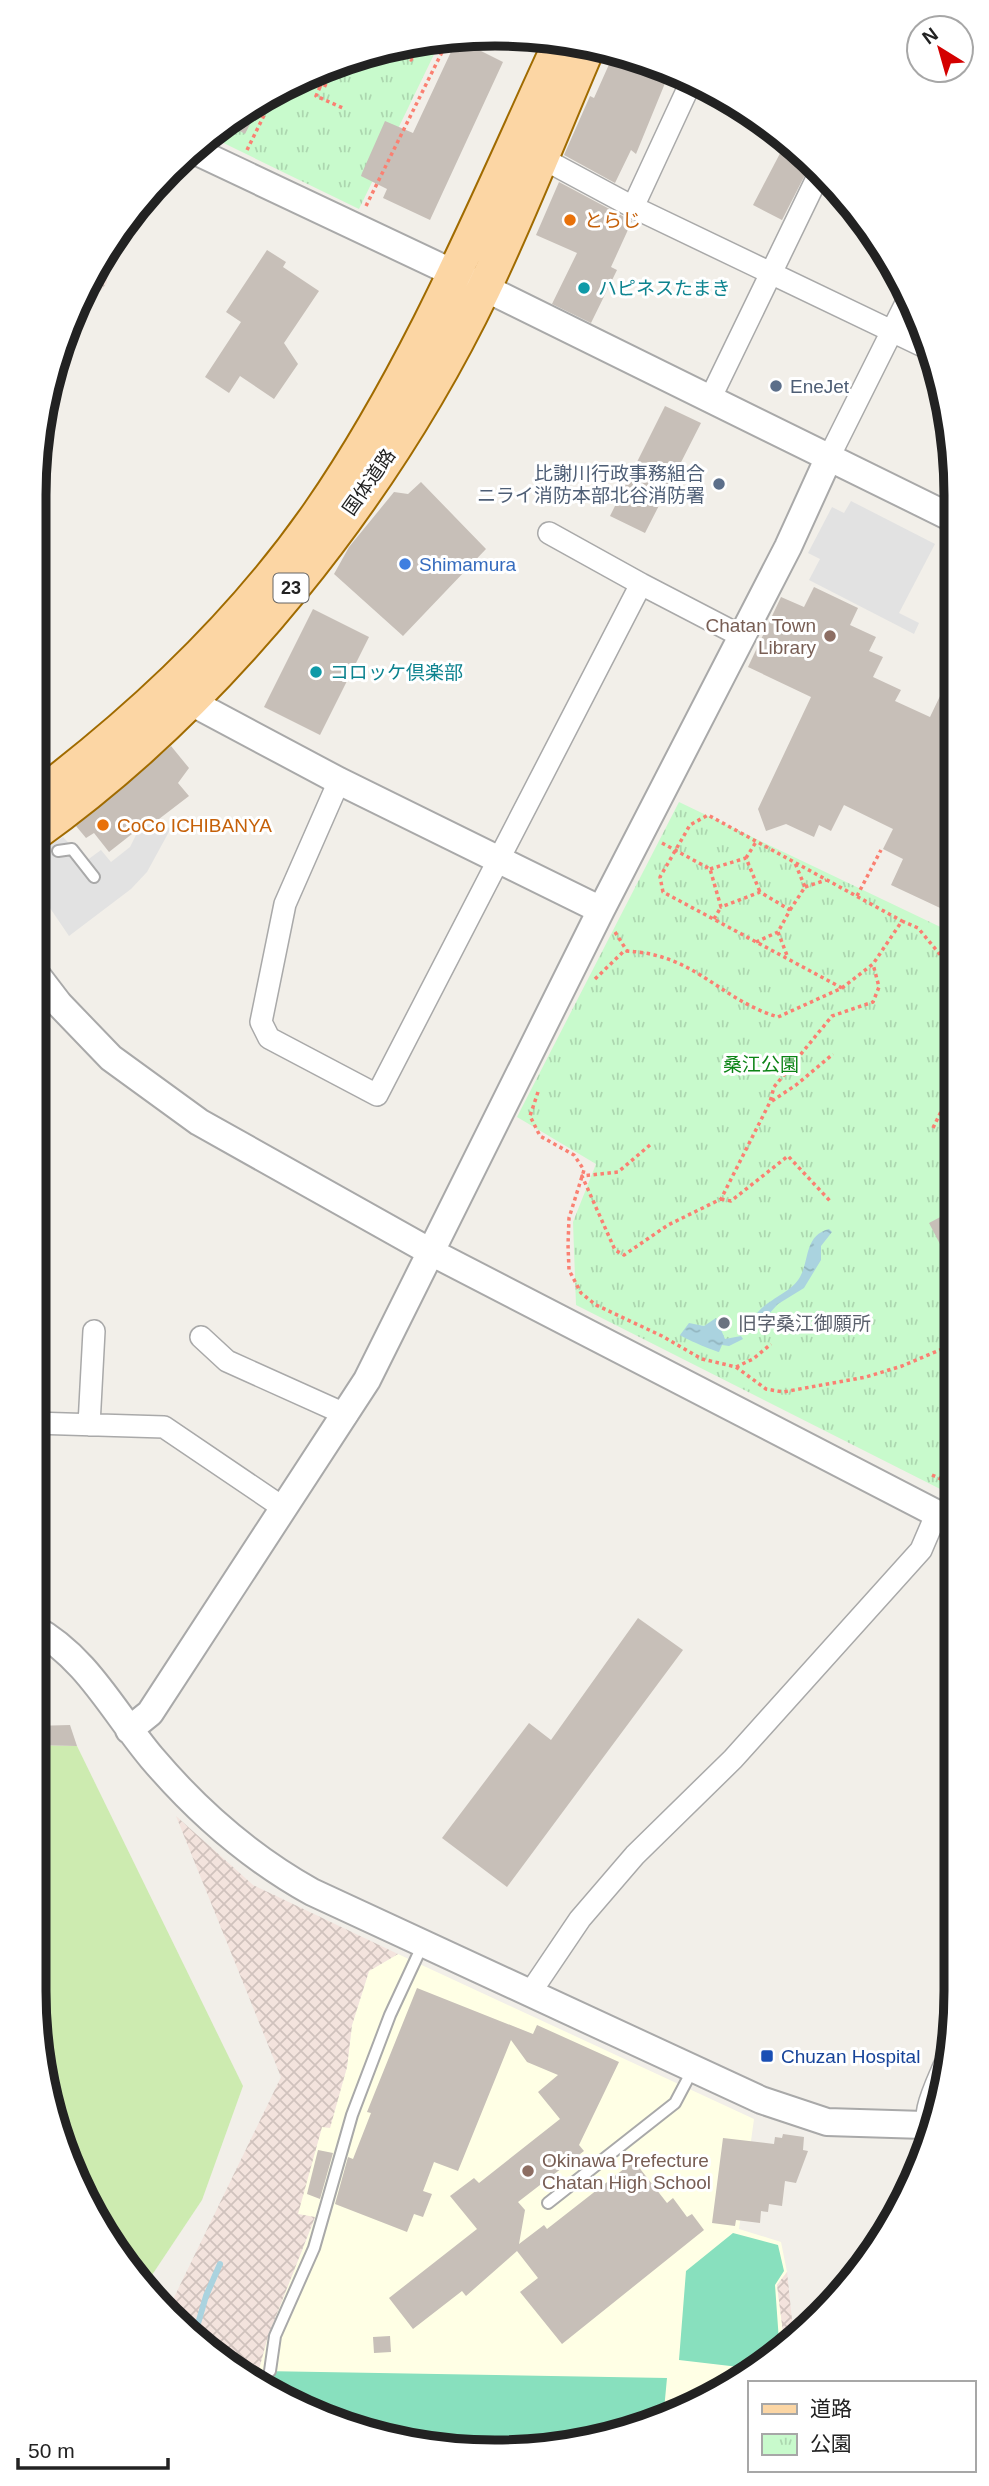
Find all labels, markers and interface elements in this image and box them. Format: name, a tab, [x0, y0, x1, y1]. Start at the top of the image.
north arrow	[905, 14, 975, 84]
text: N	[918, 23, 942, 48]
place label: とらじ	[584, 210, 641, 231]
marker: とらじ	[562, 212, 578, 228]
place label: ハピネスたまき	[598, 278, 730, 299]
marker: ハピネスたまき	[576, 280, 592, 296]
place label: EneJet	[790, 376, 850, 397]
marker: EneJet	[768, 378, 784, 394]
street label: 国体道路	[339, 445, 399, 519]
place label: 比謝川行政事務組合 ニライ消防本部北谷消防署	[477, 463, 705, 506]
marker: 比謝川行政事務組合 ニライ消防本部北谷消防署	[711, 476, 727, 492]
place label: Shimamura	[419, 554, 517, 575]
marker: Shimamura	[397, 556, 413, 572]
road number: 23	[274, 574, 308, 602]
place label: Chatan Town Library	[705, 615, 816, 658]
marker: Chatan Town Library	[822, 628, 838, 644]
place label: コロッケ倶楽部	[330, 662, 463, 683]
marker: コロッケ倶楽部	[308, 664, 324, 680]
place label: CoCo ICHIBANYA	[117, 815, 272, 836]
marker: CoCo ICHIBANYA	[95, 817, 111, 833]
park label: 桑江公園	[723, 1054, 799, 1075]
place label: 旧字桑江御願所	[738, 1313, 871, 1334]
marker: 旧字桑江御願所	[716, 1315, 732, 1331]
place label: Chuzan Hospital	[781, 2046, 920, 2067]
marker: Chuzan Hospital	[759, 2048, 775, 2064]
place label: Okinawa Prefecture Chatan High School	[542, 2150, 711, 2193]
marker: Okinawa Prefecture Chatan High School	[520, 2163, 536, 2179]
legend	[748, 2381, 975, 2472]
text: 道路	[810, 2397, 852, 2420]
scale bar	[18, 2426, 168, 2470]
text: 公園	[810, 2432, 852, 2455]
text: 50 m	[28, 2439, 75, 2462]

